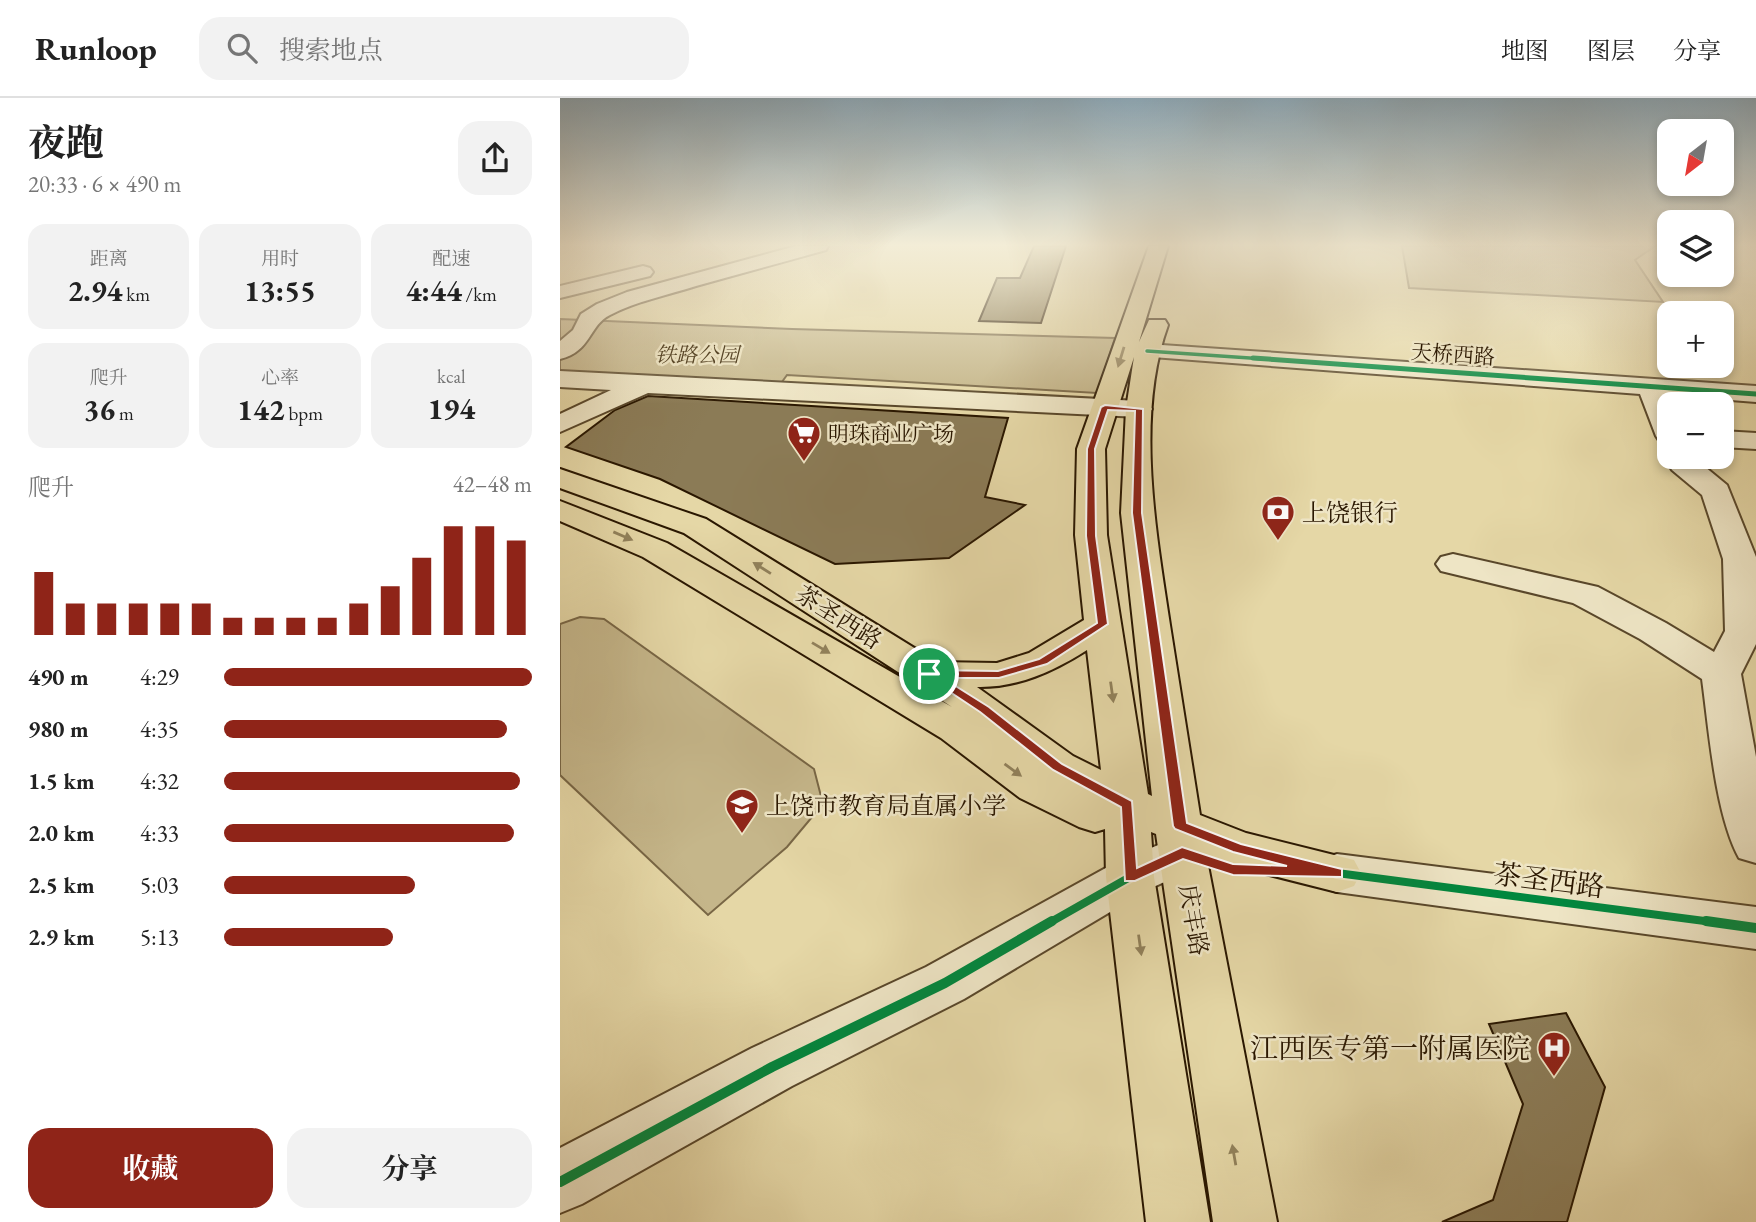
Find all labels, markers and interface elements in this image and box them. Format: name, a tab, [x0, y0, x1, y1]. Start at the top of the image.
search box	[199, 17, 689, 80]
text: Runloop	[35, 27, 157, 70]
icon: search	[223, 29, 261, 67]
text: 搜索地点	[279, 33, 383, 67]
text: 地图	[1501, 35, 1549, 66]
text: 图层	[1587, 35, 1635, 66]
text: 分享	[1673, 35, 1721, 66]
text: 夜跑	[28, 118, 104, 167]
north arrow	[1657, 119, 1734, 196]
map controls	[1657, 119, 1734, 469]
button: share	[458, 121, 532, 195]
text: 20:33 · 6 × 490 m	[28, 169, 181, 199]
button: layers	[1657, 210, 1734, 287]
text: 距离	[90, 246, 128, 271]
text: 用时	[261, 246, 299, 271]
text: 配速	[432, 246, 470, 271]
text: 2.94	[67, 271, 122, 310]
text: 13:55	[244, 271, 316, 310]
text: 4:44	[406, 271, 462, 310]
text: km	[122, 282, 150, 307]
text: /km	[462, 282, 497, 307]
button: +	[1657, 301, 1734, 378]
street label: 天桥西路	[1410, 338, 1496, 370]
park label: 铁路公园	[655, 341, 742, 368]
one-way arrow	[1115, 347, 1126, 368]
text: kcal	[437, 364, 466, 389]
text: 爬升	[90, 365, 128, 390]
text: 心率	[261, 365, 299, 390]
text: 194	[428, 389, 475, 428]
text: 36	[83, 390, 115, 429]
text: 142	[237, 390, 285, 429]
button: −	[1657, 392, 1734, 469]
text: m	[115, 401, 134, 426]
text: bpm	[285, 401, 323, 426]
supermarket icon: 明珠商业广场	[785, 414, 823, 463]
place label: 明珠商业广场	[828, 420, 954, 447]
text: 42–48 m	[453, 469, 532, 499]
text: 爬升	[28, 472, 74, 502]
bank icon: 上饶银行	[1259, 493, 1297, 542]
place label: 上饶银行	[1302, 497, 1398, 528]
one-way arrow	[613, 531, 634, 542]
one-way arrow	[752, 562, 771, 575]
street label: 茶圣西路	[790, 578, 888, 656]
one-way arrow	[811, 642, 830, 654]
pin	[899, 644, 959, 704]
icon: arrive	[910, 655, 948, 693]
text: 490 m	[28, 662, 89, 692]
text: 4:29	[140, 662, 179, 692]
one-way arrow	[1107, 681, 1118, 703]
text: 980 m	[28, 714, 89, 744]
text: 4:35	[140, 714, 179, 744]
one-way arrow	[1004, 763, 1022, 777]
text: 1.5 km	[28, 766, 95, 796]
text: 4:32	[140, 766, 179, 796]
school or university icon: 上饶市教育局直属小学	[723, 786, 761, 835]
place label: 上饶市教育局直属小学	[766, 790, 1006, 821]
text: 2.0 km	[28, 818, 95, 848]
text: 4:33	[140, 818, 179, 848]
street label: 茶圣西路	[1491, 855, 1607, 905]
text: 2.5 km	[28, 870, 95, 900]
text: 5:03	[140, 870, 179, 900]
street label: 庆丰路	[1172, 882, 1216, 958]
text: 2.9 km	[28, 922, 95, 952]
text: 5:13	[140, 922, 179, 952]
one-way arrow	[1135, 934, 1146, 956]
hospital icon: 江西医专第一附属医院	[1535, 1029, 1573, 1078]
place label: 江西医专第一附属医院	[1250, 1030, 1530, 1066]
button: 收藏	[28, 1128, 273, 1208]
button: 分享	[287, 1128, 532, 1208]
one-way arrow	[1228, 1144, 1239, 1166]

